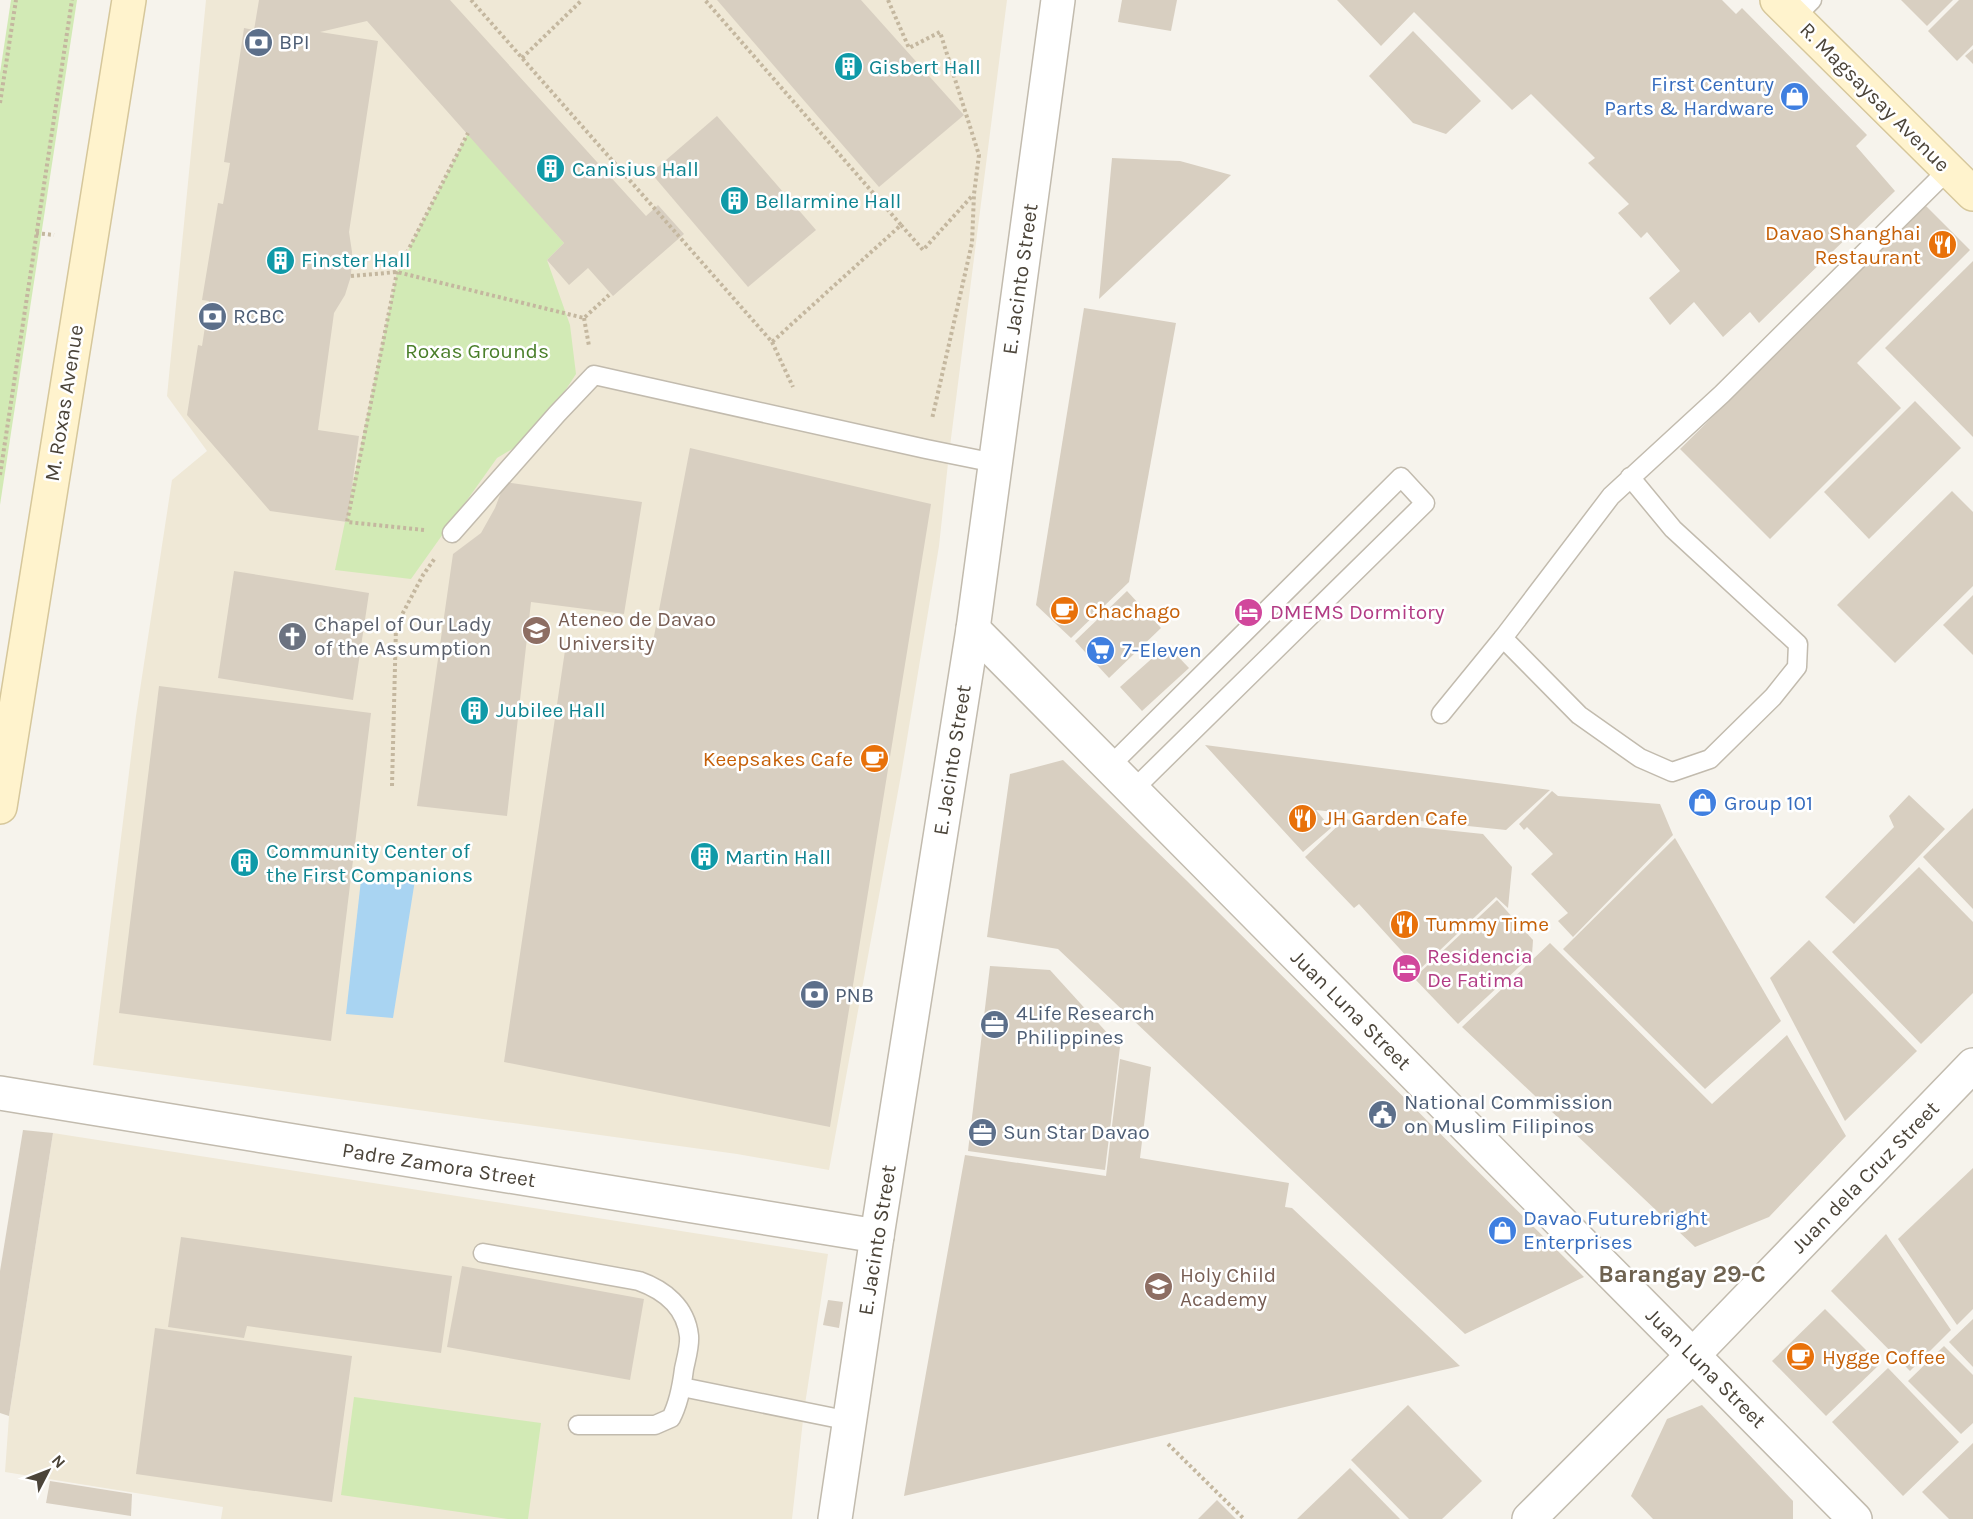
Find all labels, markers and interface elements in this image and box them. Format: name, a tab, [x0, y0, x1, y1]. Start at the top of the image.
street label: R. Magsaysay Avenue	[1795, 17, 1955, 177]
bank icon: BPI	[242, 26, 274, 58]
place label: BPI	[279, 30, 310, 54]
building icon: Gisbert Hall	[832, 51, 864, 83]
place label: Gisbert Hall	[869, 55, 981, 79]
place label: First Century Parts & Hardware	[1604, 72, 1774, 120]
shop icon: First Century Parts & Hardware	[1779, 80, 1811, 112]
building icon: Canisius Hall	[535, 153, 567, 185]
place label: Canisius Hall	[572, 157, 699, 181]
building icon: Bellarmine Hall	[718, 185, 750, 217]
place label: Bellarmine Hall	[755, 189, 901, 213]
street label: E. Jacinto Street	[998, 202, 1042, 356]
place label: Davao Shanghai Restaurant	[1765, 221, 1921, 269]
restaurant icon: Davao Shanghai Restaurant	[1926, 229, 1958, 261]
building icon: Finster Hall	[264, 244, 296, 276]
place label: Finster Hall	[301, 248, 411, 272]
bank icon: RCBC	[196, 300, 228, 332]
place label: RCBC	[233, 304, 285, 328]
street label: M. Roxas Avenue	[40, 323, 88, 483]
park label: Roxas Grounds	[405, 339, 549, 363]
cafe icon: Chachago	[1048, 595, 1080, 627]
hotel icon: DMEMS Dormitory	[1233, 596, 1265, 628]
place label: Chachago	[1085, 599, 1181, 623]
place label: DMEMS Dormitory	[1270, 600, 1445, 624]
place label: Ateneo de Davao University	[558, 607, 716, 655]
place label: Chapel of Our Lady of the Assumption	[314, 612, 491, 660]
school or university icon: Ateneo de Davao University	[521, 615, 553, 647]
church icon: Chapel of Our Lady of the Assumption	[277, 620, 309, 652]
supermarket icon: 7-Eleven	[1085, 634, 1117, 666]
place label: 7-Eleven	[1122, 638, 1202, 662]
street label: E. Jacinto Street	[928, 683, 976, 837]
building icon: Jubilee Hall	[459, 694, 491, 726]
place label: Jubilee Hall	[496, 698, 606, 722]
cafe icon: Keepsakes Cafe	[858, 743, 890, 775]
place label: Keepsakes Cafe	[703, 747, 853, 771]
shop icon: Group 101	[1687, 787, 1719, 819]
place label: Group 101	[1724, 791, 1813, 815]
restaurant icon: JH Garden Cafe	[1287, 802, 1319, 834]
place label: JH Garden Cafe	[1324, 806, 1467, 830]
place label: Community Center of the First Companions	[266, 839, 473, 887]
building icon: Martin Hall	[688, 841, 720, 873]
place label: Martin Hall	[725, 845, 831, 869]
building icon: Community Center of the First Companions	[229, 847, 261, 879]
restaurant icon: Tummy Time	[1389, 908, 1421, 940]
place label: Tummy Time	[1426, 912, 1549, 936]
place label: Residencia De Fatima	[1427, 944, 1533, 992]
street label: Juan Luna Street	[1286, 945, 1416, 1075]
hotel icon: Residencia De Fatima	[1390, 952, 1422, 984]
bank icon: PNB	[798, 979, 830, 1011]
place label: PNB	[835, 983, 874, 1007]
place label: 4Life Research Philippines	[1016, 1001, 1155, 1049]
office icon: 4Life Research Philippines	[979, 1009, 1011, 1041]
place label: National Commission on Muslim Filipinos	[1404, 1090, 1613, 1138]
street label: Juan dela Cruz Street	[1786, 1096, 1944, 1258]
public building icon: National Commission on Muslim Filipinos	[1367, 1098, 1399, 1130]
office icon: Sun Star Davao	[966, 1116, 998, 1148]
place label: Sun Star Davao	[1003, 1120, 1150, 1144]
street label: Padre Zamora Street	[340, 1138, 538, 1192]
street label: E. Jacinto Street	[853, 1163, 901, 1317]
place label: Davao Futurebright Enterprises	[1523, 1206, 1708, 1254]
shop icon: Davao Futurebright Enterprises	[1486, 1214, 1518, 1246]
district label: Barangay 29-C	[1598, 1260, 1766, 1288]
place label: Holy Child Academy	[1180, 1263, 1276, 1311]
school or university icon: Holy Child Academy	[1143, 1271, 1175, 1303]
street label: Juan Luna Street	[1641, 1303, 1771, 1433]
cafe icon: Hygge Coffee	[1785, 1341, 1817, 1373]
place label: Hygge Coffee	[1822, 1345, 1945, 1369]
north arrow	[18, 1441, 78, 1501]
text: N	[48, 1451, 70, 1472]

